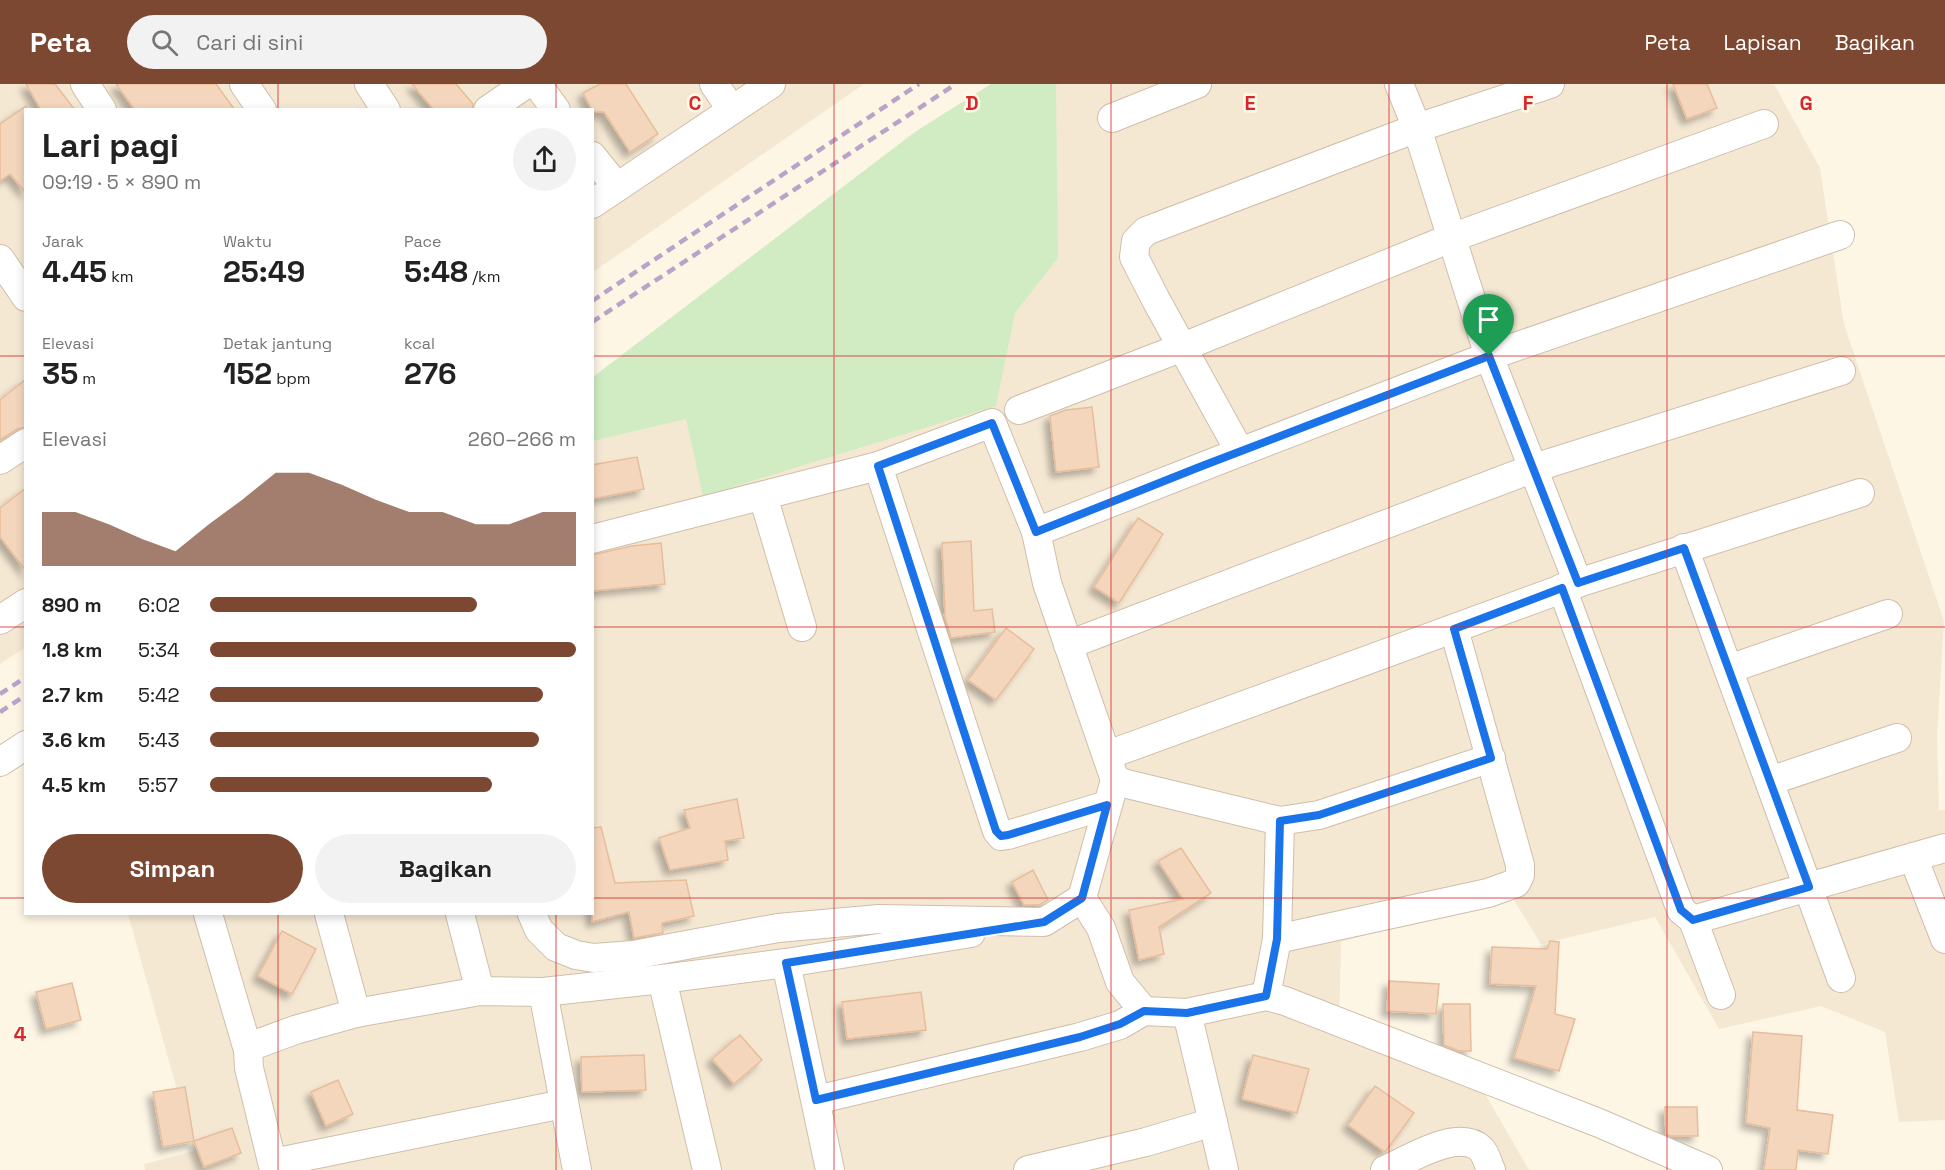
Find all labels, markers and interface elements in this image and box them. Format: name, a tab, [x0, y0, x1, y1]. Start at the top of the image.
search box	[127, 15, 547, 69]
text: Peta	[30, 24, 91, 60]
icon: search	[148, 26, 181, 59]
text: Cari di sini	[196, 28, 303, 56]
text: Peta	[1645, 29, 1691, 56]
text: Lapisan	[1724, 29, 1802, 56]
text: Bagikan	[1835, 29, 1915, 56]
text: C	[689, 90, 702, 116]
text: D	[965, 90, 979, 116]
text: E	[1244, 90, 1256, 116]
text: F	[1523, 90, 1534, 116]
text: G	[1799, 90, 1813, 116]
text: Lari pagi	[42, 125, 179, 167]
button: share	[513, 128, 576, 191]
text: 09:19 · 5 × 890 m	[42, 169, 201, 195]
text: Jarak	[42, 231, 84, 252]
text: Waktu	[223, 231, 272, 252]
text: Pace	[404, 231, 441, 252]
text: 4.45	[42, 252, 107, 291]
text: 25:49	[223, 252, 305, 291]
text: 5:48	[404, 252, 468, 291]
text: km	[107, 266, 134, 287]
text: /km	[468, 266, 500, 287]
pin	[1463, 294, 1514, 356]
icon: arrive	[1472, 303, 1505, 336]
text: Elevasi	[42, 333, 94, 354]
text: Detak jantung	[223, 333, 332, 354]
text: kcal	[404, 333, 435, 354]
text: 35	[42, 354, 78, 393]
text: 152	[223, 354, 272, 393]
text: 276	[404, 354, 457, 393]
text: m	[78, 368, 96, 389]
text: bpm	[272, 368, 311, 389]
text: Elevasi	[42, 426, 107, 452]
text: 260–266 m	[468, 426, 576, 452]
text: 890 m	[42, 592, 101, 618]
text: 6:02	[138, 592, 180, 618]
text: 1.8 km	[42, 637, 102, 663]
text: 5:34	[138, 637, 180, 663]
text: 2.7 km	[42, 682, 104, 708]
text: 5:42	[138, 682, 180, 708]
text: 3.6 km	[42, 727, 106, 753]
text: 5:43	[138, 727, 180, 753]
text: 4.5 km	[42, 772, 106, 798]
text: 5:57	[138, 772, 178, 798]
button: Simpan	[42, 834, 303, 903]
button: Bagikan	[315, 834, 576, 903]
text: 4	[14, 1021, 27, 1047]

